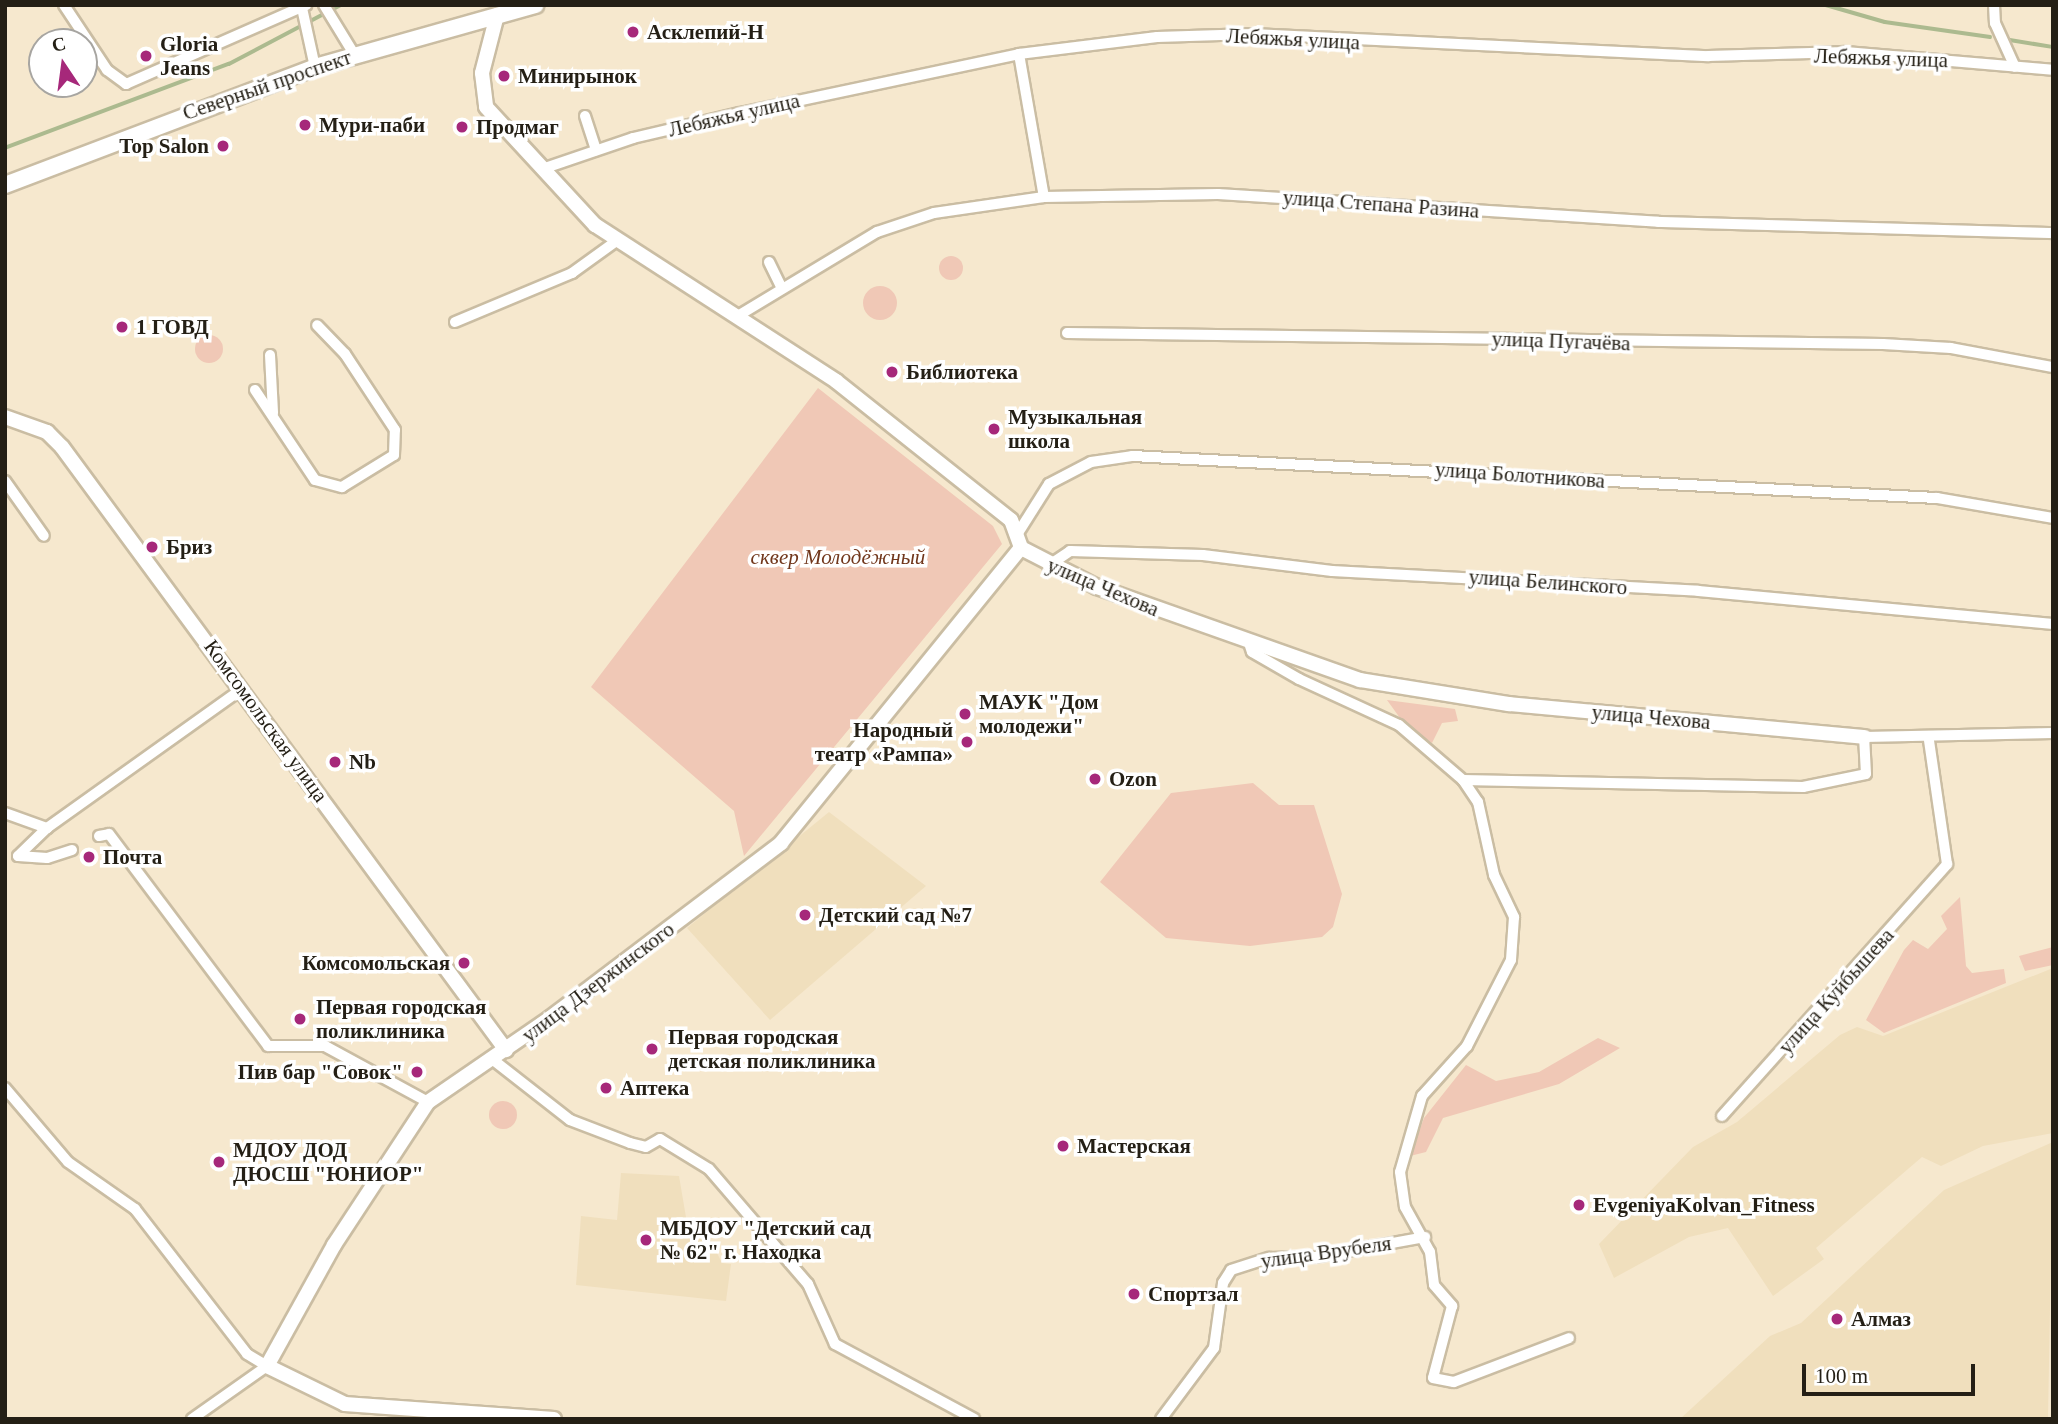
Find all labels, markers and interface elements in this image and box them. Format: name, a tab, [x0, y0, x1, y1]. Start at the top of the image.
place label: Асклепий-Н	[647, 19, 764, 45]
street label: Лебяжья улица	[1225, 23, 1361, 55]
marker: Асклепий-Н	[625, 24, 641, 40]
north arrow	[28, 28, 98, 98]
place label: Gloria Jeans	[160, 31, 218, 81]
text: С	[50, 32, 68, 56]
street label: Лебяжья улица	[1814, 43, 1948, 73]
street label: Северный проспект	[179, 44, 355, 126]
marker: Gloria Jeans	[138, 48, 154, 64]
place label: Минирынок	[518, 63, 637, 89]
marker: Минирынок	[496, 68, 512, 84]
street label: Лебяжья улица	[666, 88, 802, 142]
place label: Мури-паби	[319, 112, 425, 138]
place label: Продмаг	[476, 114, 559, 140]
marker: Мури-паби	[297, 117, 313, 133]
marker: Продмаг	[454, 119, 470, 135]
place label: Top Salon	[119, 133, 209, 159]
marker: Top Salon	[215, 138, 231, 154]
street label: улица Степана Разина	[1282, 185, 1480, 223]
place label: 1 ГОВД	[136, 314, 209, 340]
marker: 1 ГОВД	[114, 319, 130, 335]
street label: улица Пугачёва	[1491, 326, 1631, 356]
place label: Библиотека	[906, 359, 1018, 385]
marker: Библиотека	[884, 364, 900, 380]
place label: Музыкальная школа	[1008, 404, 1142, 454]
marker: Музыкальная школа	[986, 421, 1002, 437]
street label: улица Болотникова	[1434, 456, 1606, 494]
place label: Бриз	[166, 534, 212, 560]
marker: Бриз	[144, 539, 160, 555]
park label: сквер Молодёжный	[751, 544, 925, 570]
street label: улица Чехова	[1043, 552, 1163, 622]
street label: улица Белинского	[1468, 564, 1628, 600]
street label: Комсомольская улица	[199, 635, 333, 807]
place label: МАУК "Дом молодежи"	[979, 689, 1099, 739]
street label: улица Чехова	[1591, 699, 1711, 735]
marker: МАУК "Дом молодежи"	[957, 706, 973, 722]
place label: Народный театр «Рампа»	[815, 717, 953, 767]
marker: Народный театр «Рампа»	[959, 734, 975, 750]
place label: Nb	[349, 749, 376, 775]
marker: Nb	[327, 754, 343, 770]
place label: Ozon	[1109, 766, 1157, 792]
marker: Ozon	[1087, 771, 1103, 787]
place label: Почта	[103, 844, 162, 870]
marker: Почта	[81, 849, 97, 865]
place label: Детский сад №7	[819, 902, 972, 928]
marker: Детский сад №7	[797, 907, 813, 923]
street label: улица Дзержинского	[517, 916, 679, 1048]
street label: улица Куйбышева	[1773, 923, 1899, 1059]
place label: Комсомольская	[302, 950, 450, 976]
marker: Комсомольская	[456, 955, 472, 971]
place label: Первая городская поликлиника	[316, 994, 486, 1044]
marker: Первая городская поликлиника	[290, 1009, 310, 1029]
place label: Первая городская детская поликлиника	[668, 1024, 875, 1074]
marker: Первая городская детская поликлиника	[642, 1039, 662, 1059]
place label: Пив бар "Совок"	[238, 1059, 403, 1085]
marker: Пив бар "Совок"	[409, 1064, 425, 1080]
place label: Аптека	[620, 1075, 689, 1101]
marker: Аптека	[598, 1080, 614, 1096]
place label: Мастерская	[1077, 1133, 1191, 1159]
place label: МДОУ ДОД ДЮСШ "ЮНИОР"	[233, 1137, 423, 1187]
marker: Мастерская	[1055, 1138, 1071, 1154]
marker: МДОУ ДОД ДЮСШ "ЮНИОР"	[211, 1154, 227, 1170]
place label: EvgeniyaKolvan_Fitness	[1593, 1192, 1815, 1218]
marker: EvgeniyaKolvan_Fitness	[1571, 1197, 1587, 1213]
place label: МБДОУ "Детский сад № 62" г. Находка	[660, 1215, 871, 1265]
street label: улица Врубеля	[1259, 1230, 1393, 1274]
marker: МБДОУ "Детский сад № 62" г. Находка	[638, 1232, 654, 1248]
place label: Спортзал	[1148, 1281, 1239, 1307]
marker: Спортзал	[1126, 1286, 1142, 1302]
place label: Алмаз	[1851, 1306, 1911, 1332]
marker: Алмаз	[1829, 1311, 1845, 1327]
scale bar	[1806, 1350, 1979, 1394]
text: 100 m	[1815, 1364, 1868, 1388]

